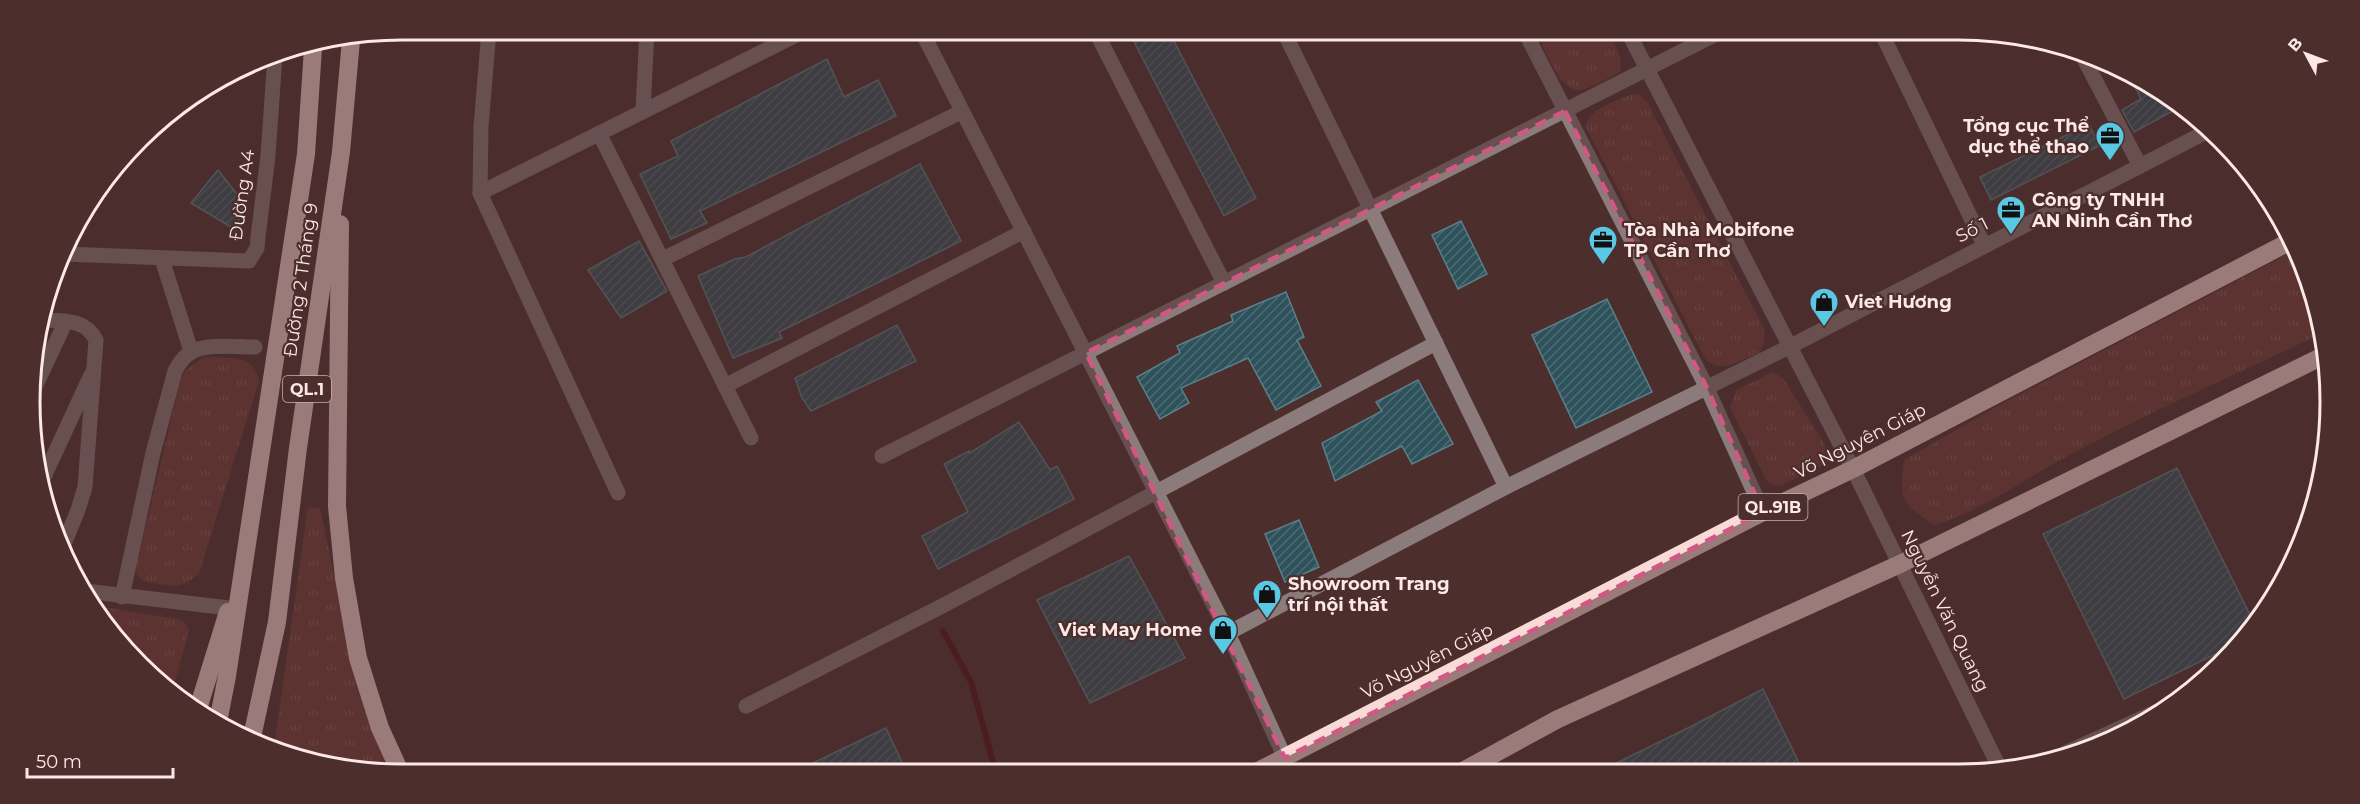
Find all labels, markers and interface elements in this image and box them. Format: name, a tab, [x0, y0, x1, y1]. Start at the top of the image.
north arrow	[2276, 24, 2336, 84]
text: B	[2284, 34, 2306, 55]
place label: Tổng cục Thể dục thể thao	[1963, 115, 2089, 158]
office icon: Tổng cục Thể dục thể thao	[2094, 120, 2126, 162]
street label: Đường A4	[225, 148, 259, 242]
place label: Công ty TNHH AN Ninh Cần Thơ	[2031, 189, 2193, 232]
office icon: Công ty TNHH AN Ninh Cần Thơ	[1995, 194, 2027, 236]
street label: Đường 2 Tháng 9	[279, 201, 323, 359]
street label: Số 1	[1952, 213, 1992, 247]
place label: Tòa Nhà Mobifone TP Cần Thơ	[1624, 219, 1794, 262]
office icon: Tòa Nhà Mobifone TP Cần Thơ	[1587, 224, 1619, 266]
shop icon: Viet Hương	[1808, 286, 1840, 328]
place label: Viet Hương	[1844, 291, 1952, 313]
road number: QL.1	[283, 376, 331, 402]
street label: Võ Nguyên Giáp	[1790, 398, 1930, 484]
road number: QL.91B	[1738, 494, 1808, 520]
street label: Nguyễn Văn Quang	[1896, 526, 1994, 696]
place label: Showroom Trang trí nội thất	[1288, 573, 1450, 616]
shop icon: Showroom Trang trí nội thất	[1251, 578, 1283, 620]
shop icon: Viet May Home	[1207, 614, 1239, 656]
street label: Võ Nguyên Giáp	[1357, 618, 1497, 704]
place label: Viet May Home	[1057, 619, 1202, 641]
scale bar	[27, 741, 172, 779]
text: 50 m	[36, 751, 82, 773]

